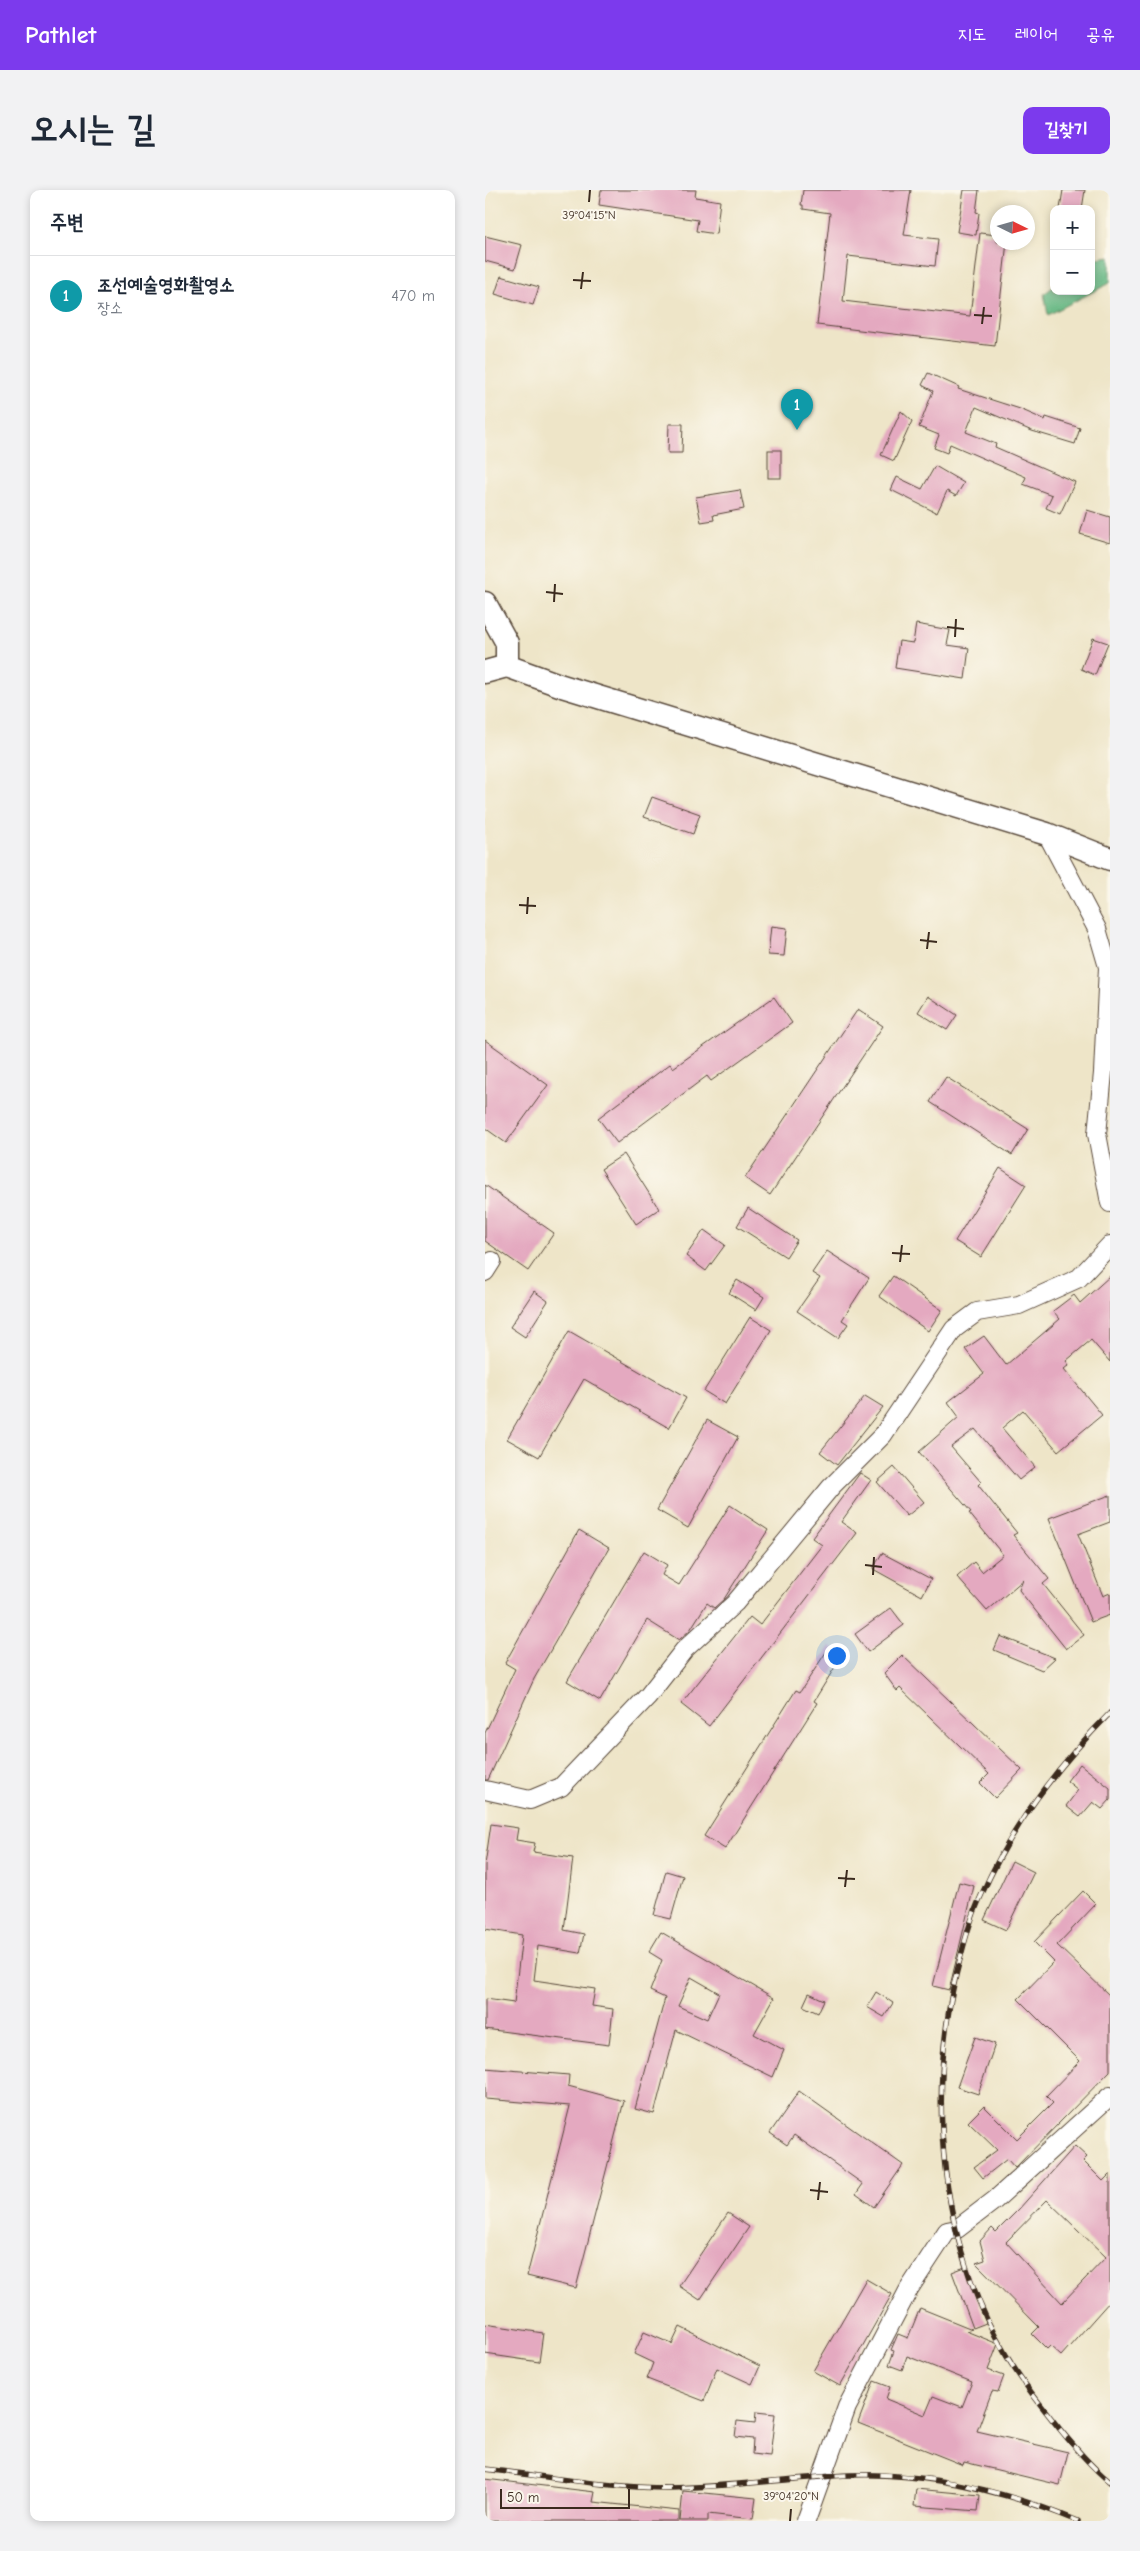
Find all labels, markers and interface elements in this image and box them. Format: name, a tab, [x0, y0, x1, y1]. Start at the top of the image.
text: Pathlet	[25, 21, 96, 49]
text: 지도	[958, 24, 987, 45]
text: 레이어	[1015, 24, 1058, 45]
text: 공유	[1086, 24, 1115, 45]
button: 길찾기	[1023, 107, 1110, 154]
text: 오시는 길	[30, 108, 155, 149]
north arrow	[990, 205, 1035, 250]
map controls	[1050, 205, 1095, 295]
button: +	[1050, 205, 1095, 250]
text: 39°04'15"N	[562, 208, 616, 222]
text: 주변	[50, 210, 84, 234]
button: −	[1050, 250, 1095, 295]
text: 조선예술영화촬영소	[97, 274, 235, 296]
text: 1	[63, 287, 69, 305]
text: 470 m	[391, 287, 435, 305]
text: 장소	[97, 299, 123, 317]
pin: 1	[781, 389, 813, 430]
your location	[824, 1643, 850, 1669]
scale bar	[500, 2486, 630, 2509]
text: 50 m	[507, 2489, 539, 2506]
text: 39°04'20"N	[763, 2489, 819, 2503]

